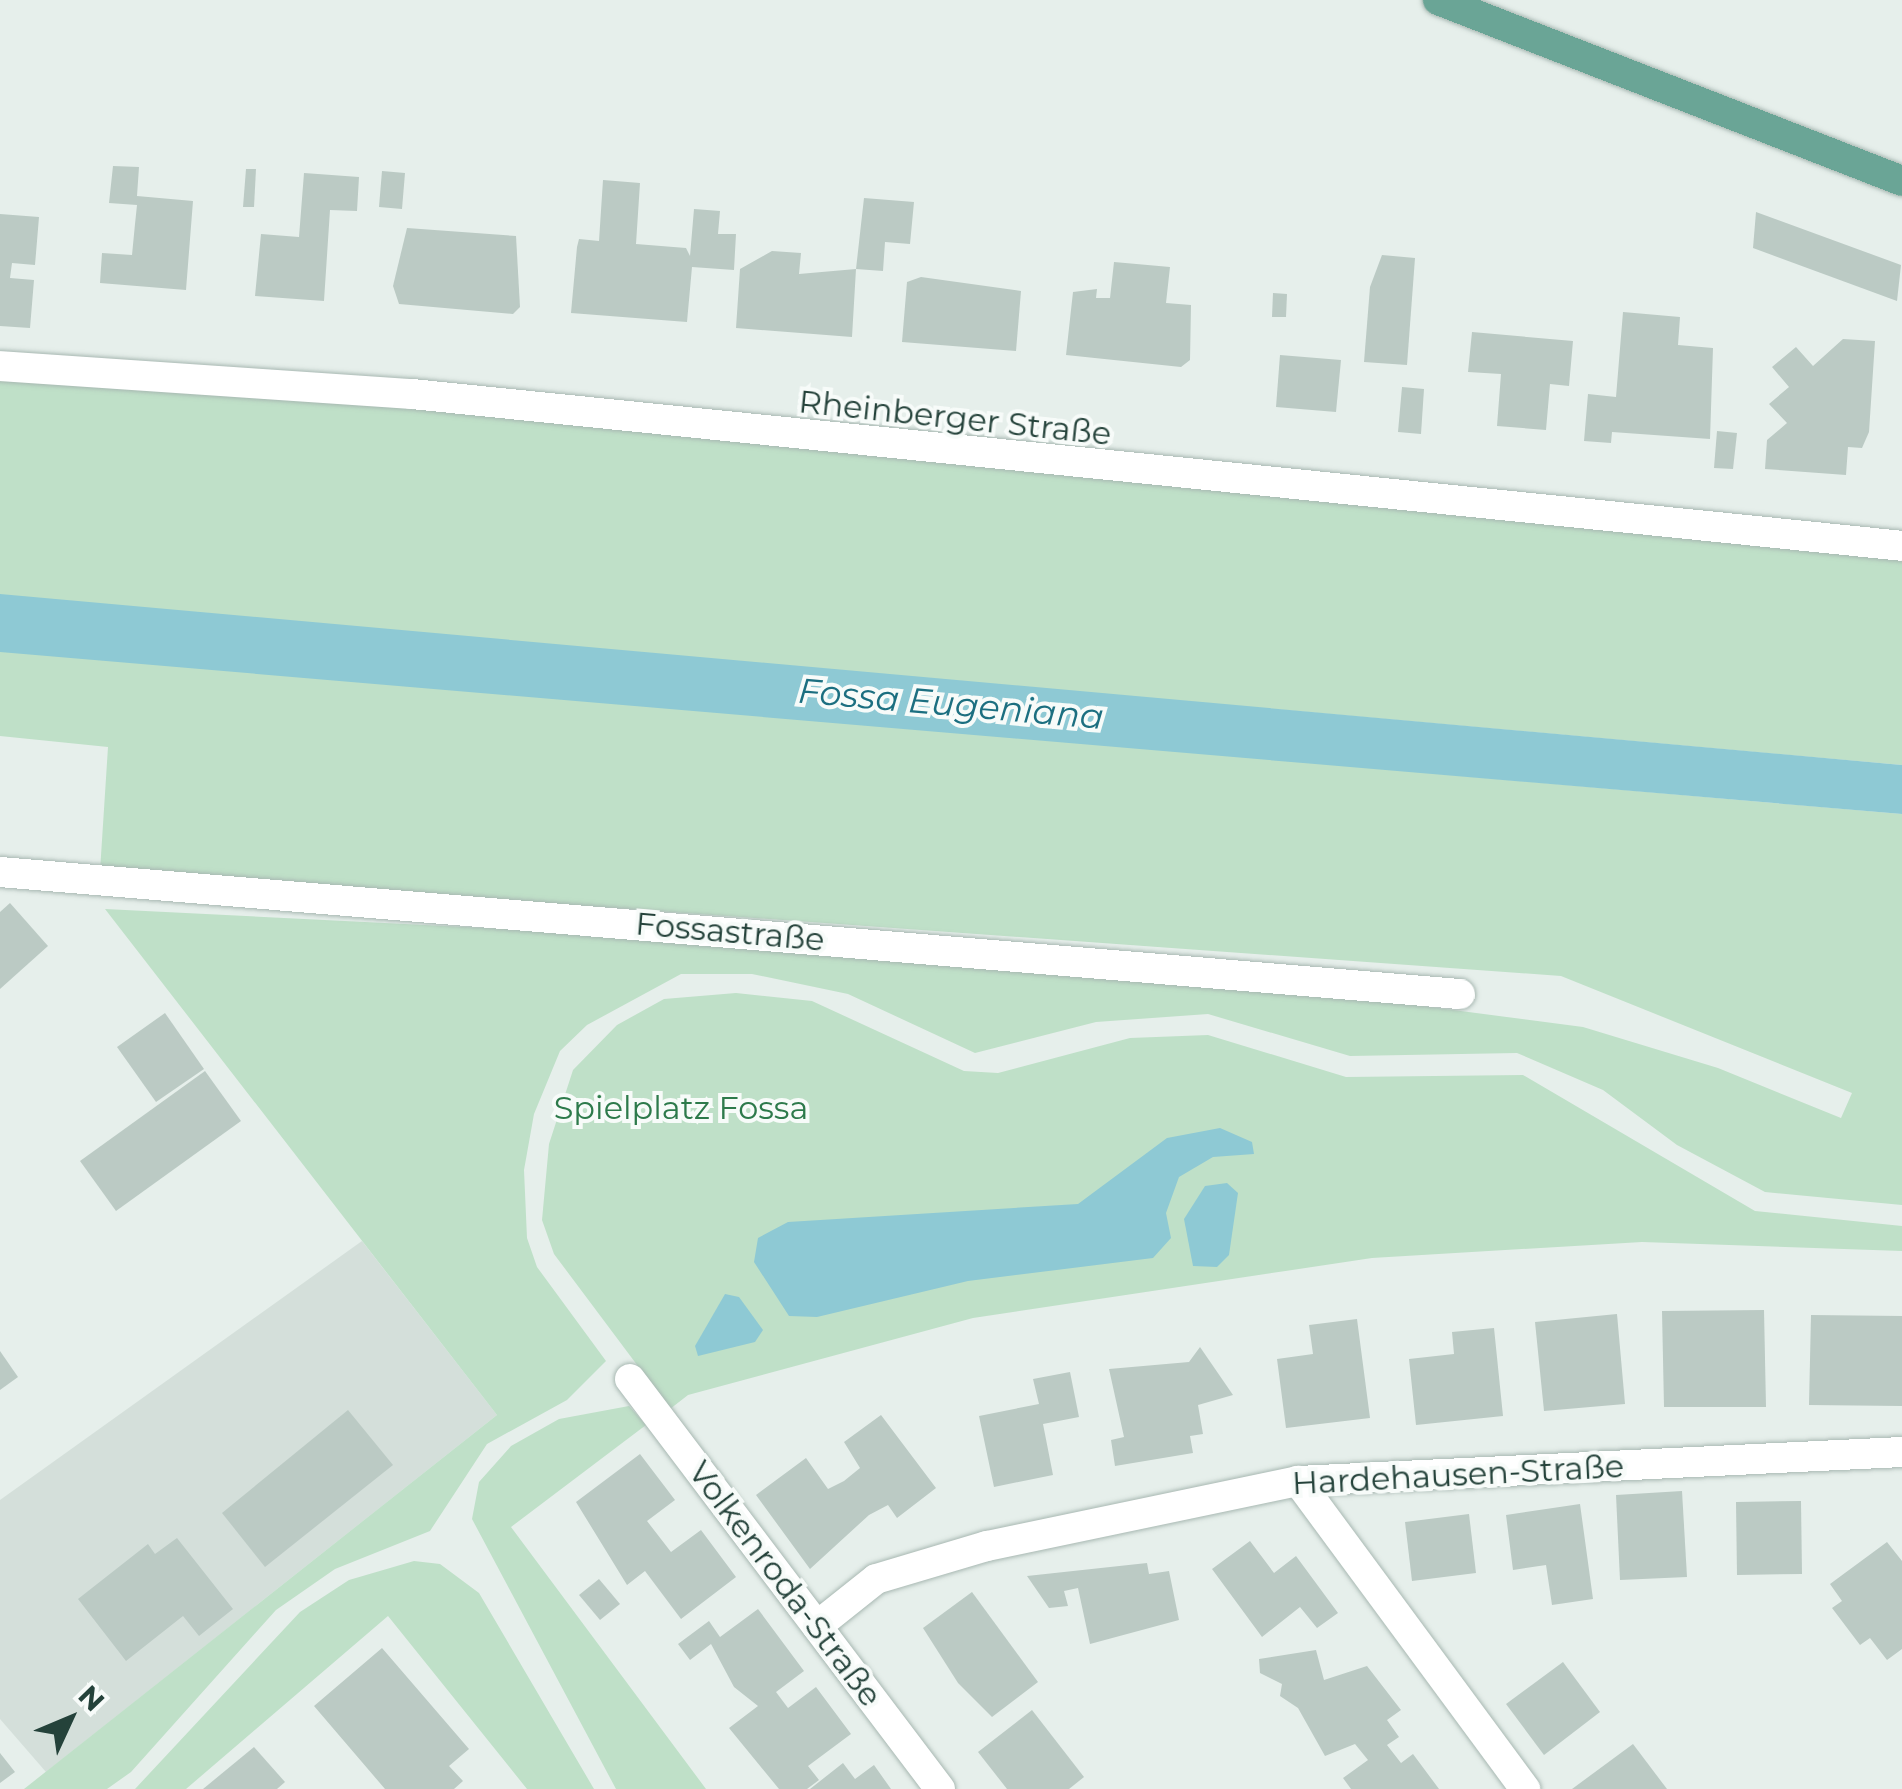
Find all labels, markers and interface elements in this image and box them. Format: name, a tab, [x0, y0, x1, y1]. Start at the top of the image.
street label: Rheinberger Straße	[797, 382, 1113, 454]
water label: Fossa Eugeniana	[796, 670, 1106, 738]
street label: Fossastraße	[634, 905, 826, 959]
park label: Spielplatz Fossa	[554, 1089, 808, 1127]
street label: Hardehausen-Straße	[1291, 1447, 1625, 1503]
street label: Volkenroda-Straße	[680, 1454, 890, 1714]
north arrow	[20, 1669, 120, 1769]
text: N	[71, 1678, 112, 1718]

